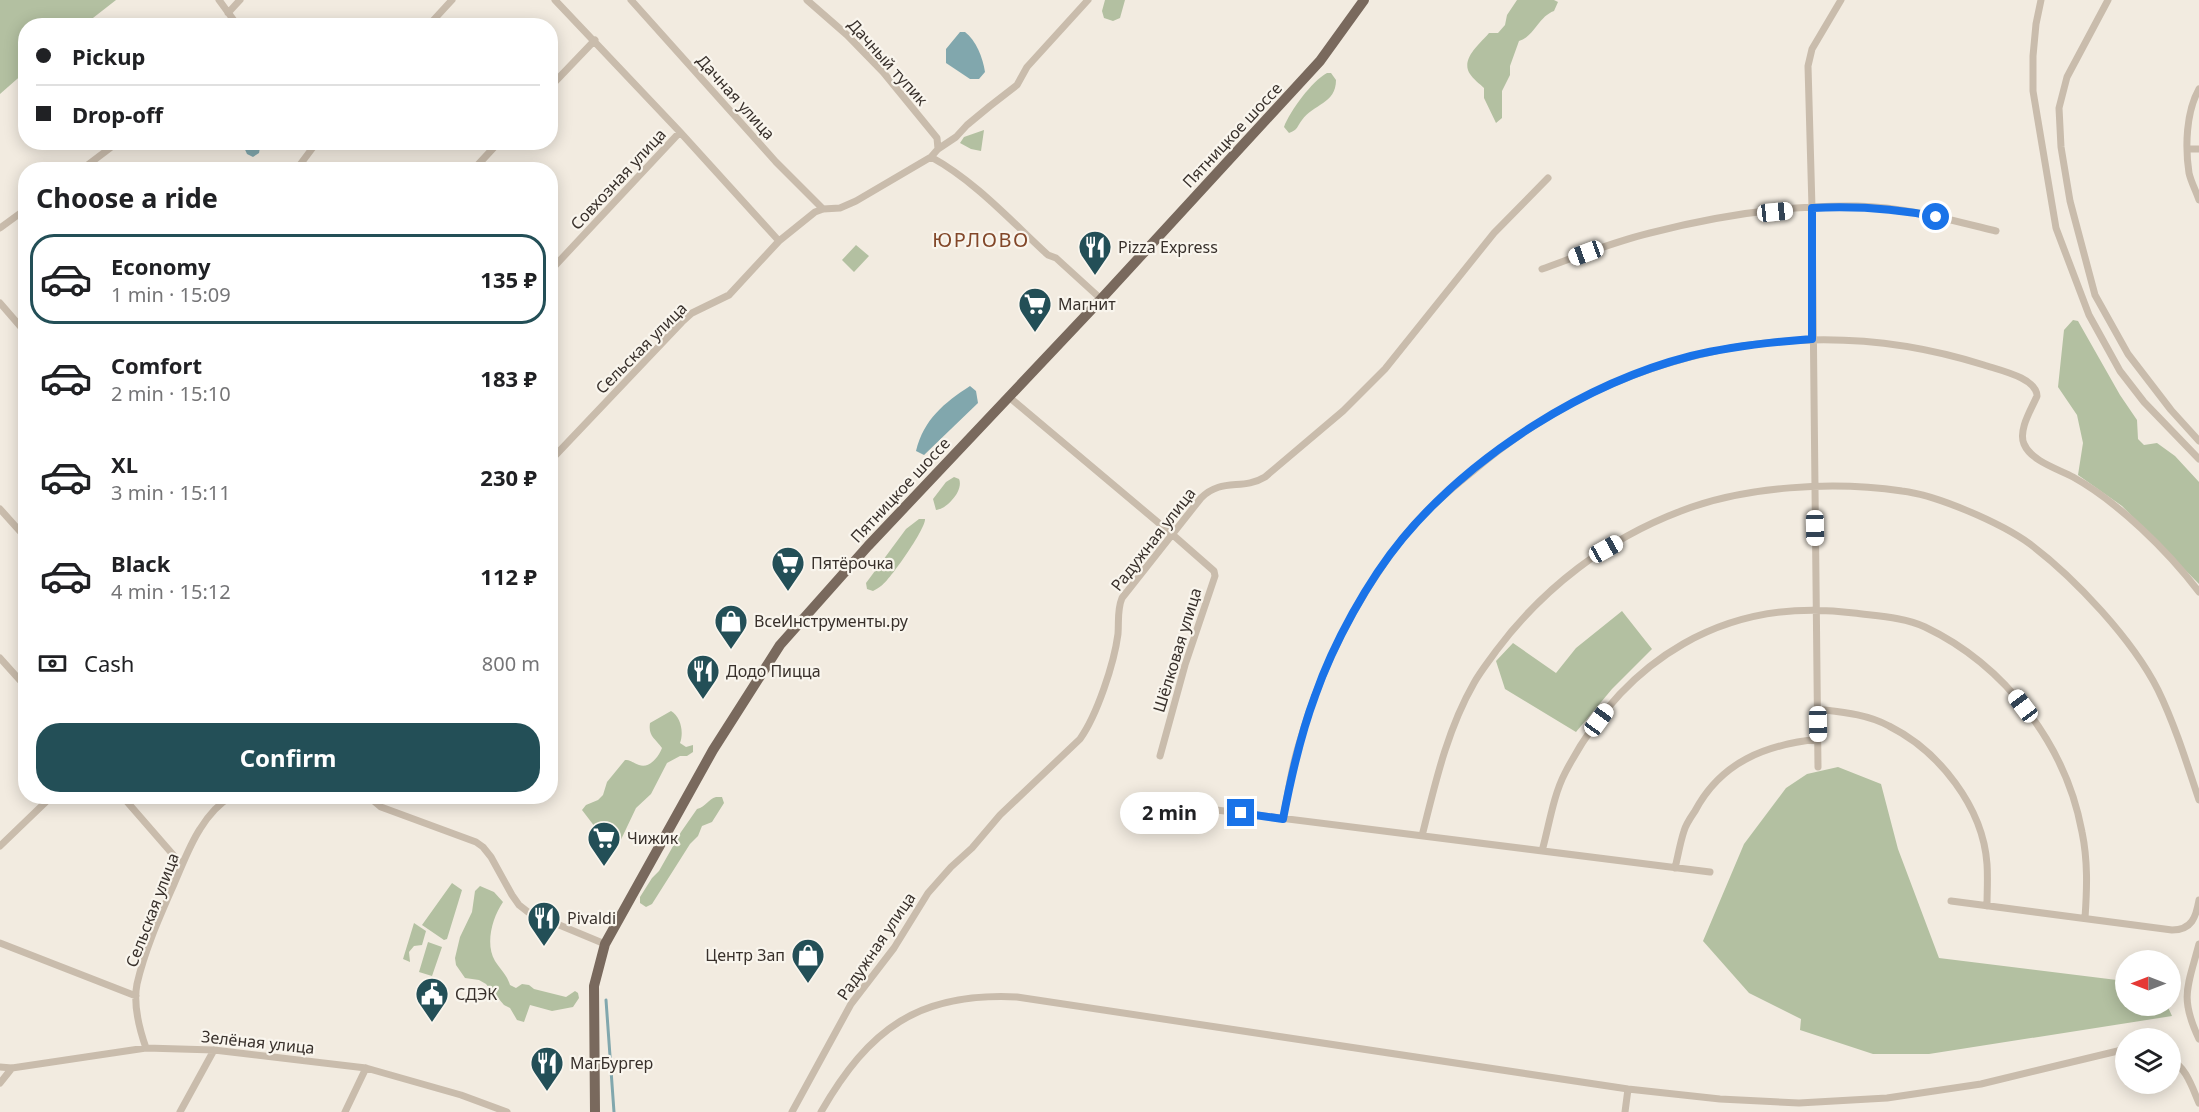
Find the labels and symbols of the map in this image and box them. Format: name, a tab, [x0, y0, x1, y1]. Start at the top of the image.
street label: Дачный тупик	[843, 14, 933, 111]
street label: Дачная улица	[692, 50, 780, 144]
street label: Пятницкое шоссе	[1177, 77, 1287, 192]
street label: Совхозная улица	[565, 124, 671, 234]
car	[1756, 201, 1794, 223]
route start	[1922, 203, 1949, 230]
district label: ЮРЛОВО	[932, 226, 1030, 253]
restaurant icon: Pizza Express	[1077, 229, 1113, 276]
place label: Pizza Express	[1118, 236, 1218, 258]
car	[1566, 238, 1606, 268]
supermarket icon: Магнит	[1017, 286, 1053, 333]
place label: Магнит	[1058, 293, 1116, 315]
street label: Сельская улица	[590, 297, 692, 399]
street label: Пятницкое шоссе	[845, 432, 955, 547]
street label: Радужная улица	[1106, 483, 1200, 595]
car	[1806, 510, 1824, 546]
car	[1586, 532, 1626, 566]
supermarket icon: Пятёрочка	[770, 545, 806, 592]
place label: Пятёрочка	[811, 552, 894, 574]
street label: Шёлковая улица	[1148, 585, 1206, 715]
shop icon: ВсеИнструменты.ру	[713, 603, 749, 650]
place label: ВсеИнструменты.ру	[754, 610, 909, 632]
restaurant icon: Додо Пицца	[685, 653, 721, 700]
place label: Додо Пицца	[726, 660, 821, 682]
car	[2005, 686, 2041, 726]
car	[1581, 700, 1617, 740]
car	[1809, 706, 1827, 742]
callout: 2 min	[1121, 792, 1220, 834]
route end	[1227, 799, 1254, 826]
supermarket icon: Чижик	[586, 820, 622, 867]
place label: Чижик	[627, 827, 679, 849]
street label: Сельская улица	[120, 850, 184, 970]
street label: Радужная улица	[832, 888, 920, 1004]
restaurant icon: Pivaldi	[526, 900, 562, 947]
place label: Pivaldi	[567, 907, 616, 929]
shop icon: Центр Зап	[790, 937, 826, 984]
place label: Центр Зап	[705, 944, 785, 966]
north arrow	[2115, 950, 2181, 1016]
public building icon: СДЭК	[414, 976, 450, 1023]
place label: СДЭК	[455, 983, 497, 1005]
street label: Зелёная улица	[200, 1025, 316, 1059]
restaurant icon: МагБургер	[529, 1045, 565, 1092]
place label: МагБургер	[570, 1052, 653, 1074]

